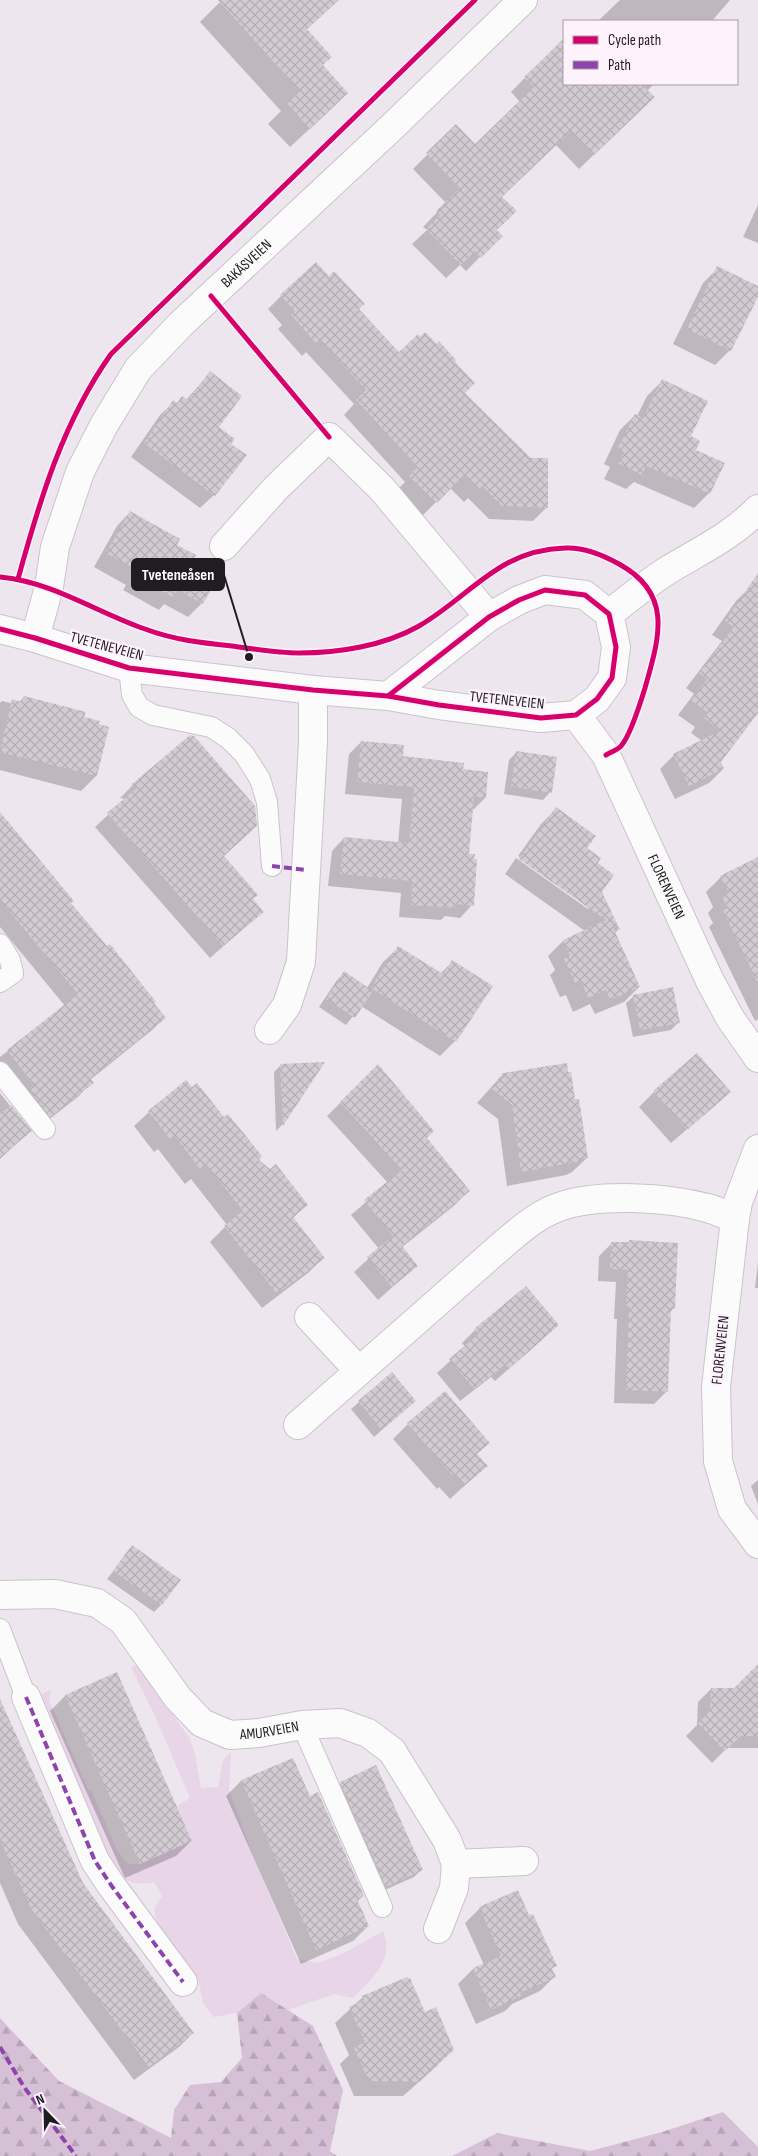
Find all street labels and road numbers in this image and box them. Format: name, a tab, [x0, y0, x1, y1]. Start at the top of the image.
street label: BAKÅSVEIEN	[217, 235, 276, 292]
street label: TVETENEVEIEN	[68, 628, 146, 665]
street label: TVETENEVEIEN	[469, 687, 545, 714]
street label: FLORENVEIEN	[643, 852, 689, 922]
street label: FLORENVEIEN	[707, 1315, 734, 1385]
street label: AMURVEIEN	[238, 1717, 300, 1744]

